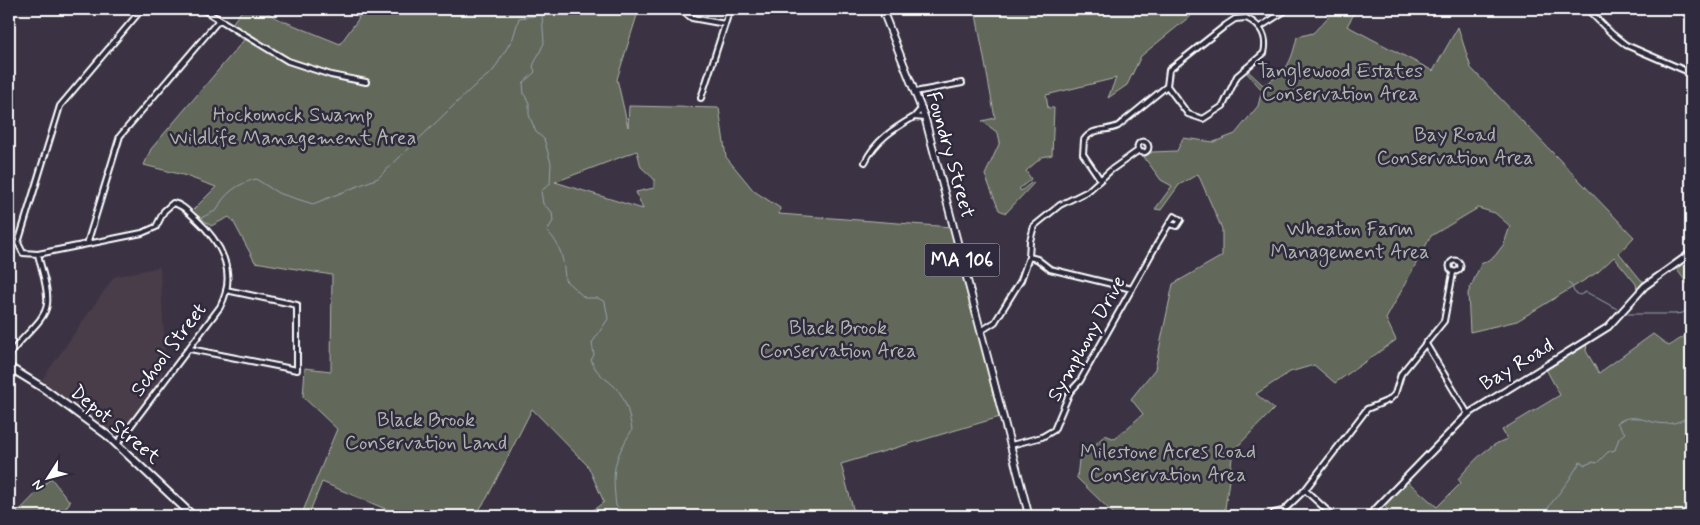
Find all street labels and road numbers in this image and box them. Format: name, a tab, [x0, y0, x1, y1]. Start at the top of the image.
street label: Foundry Street	[919, 89, 981, 221]
road number: MA 106	[924, 244, 1000, 276]
street label: Symphony Drive	[1041, 271, 1133, 407]
street label: School Street	[125, 298, 213, 402]
street label: Bay Road	[1475, 332, 1559, 398]
street label: Depot Street	[64, 379, 166, 471]

